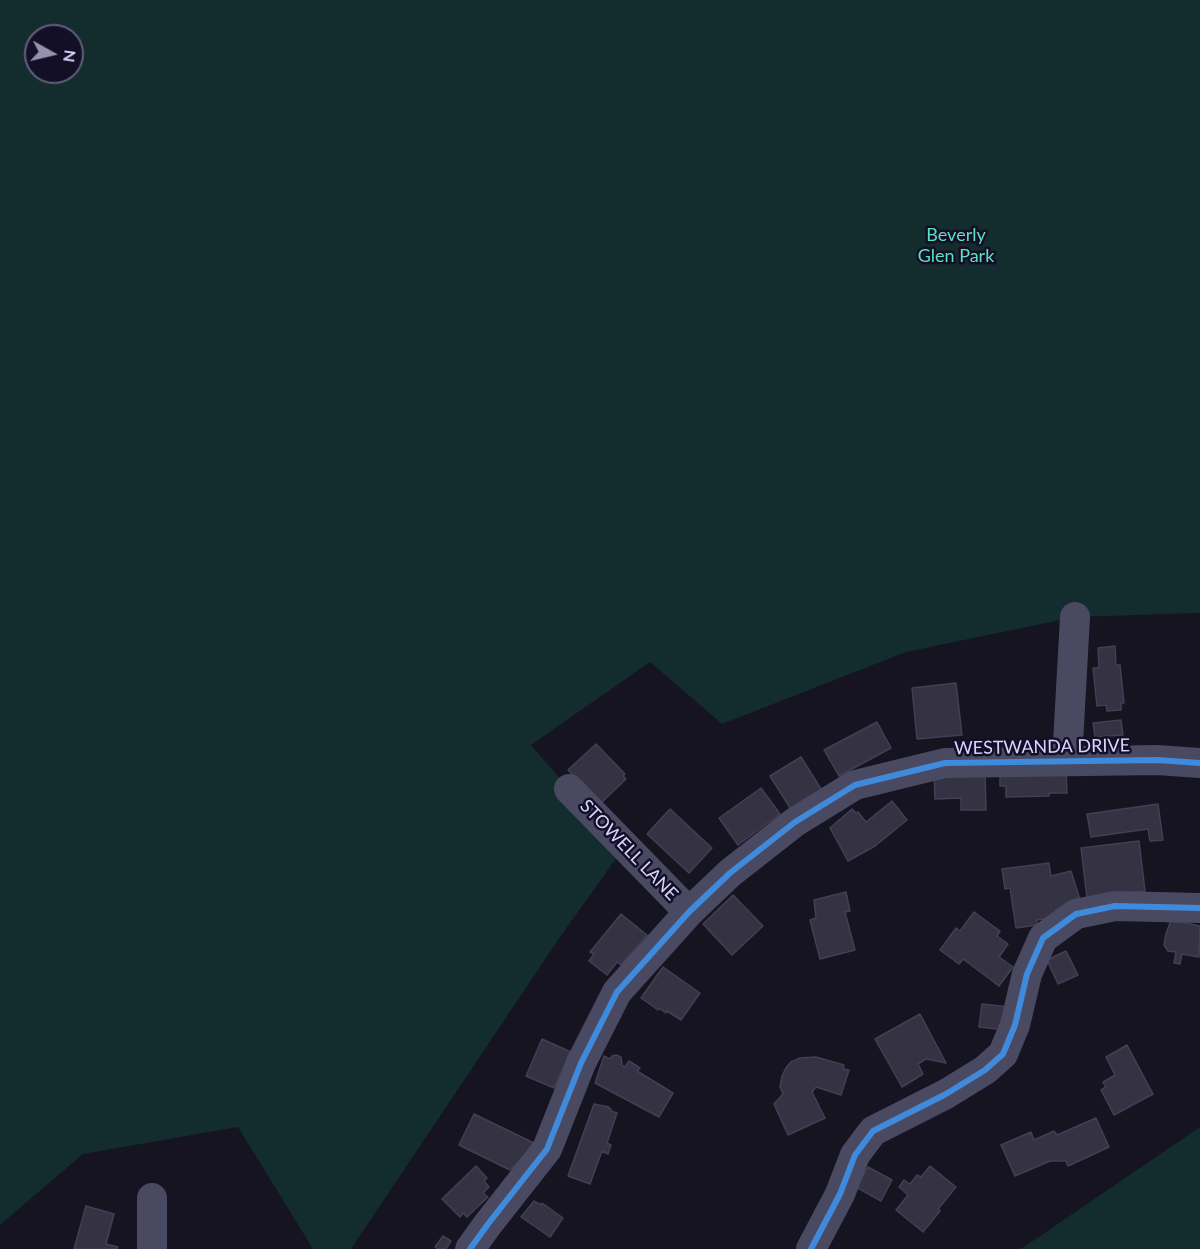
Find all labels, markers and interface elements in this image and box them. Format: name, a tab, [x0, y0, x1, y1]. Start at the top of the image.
north arrow	[24, 24, 84, 84]
text: N	[60, 49, 81, 64]
park label: Beverly Glen Park	[918, 224, 994, 266]
street label: WESTWANDA DRIVE	[954, 735, 1130, 759]
street label: STOWELL LANE	[575, 795, 683, 905]

